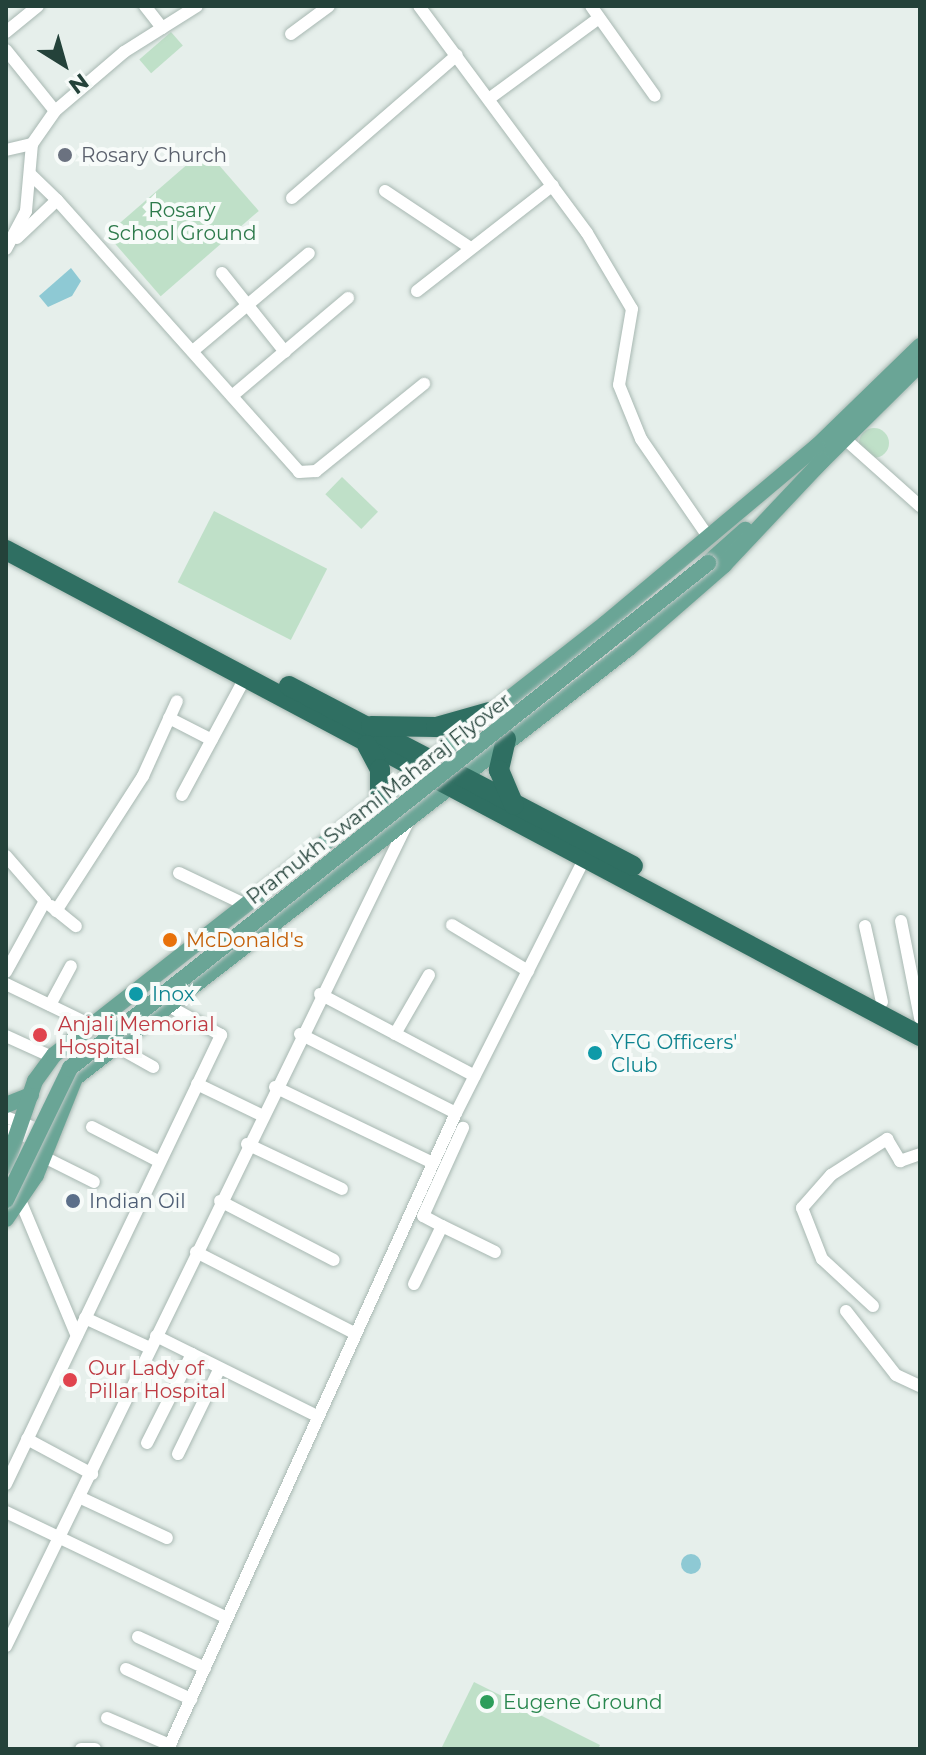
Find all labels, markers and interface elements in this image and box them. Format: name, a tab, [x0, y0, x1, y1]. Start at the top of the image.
north arrow	[24, 24, 104, 104]
text: N	[64, 67, 94, 100]
place label: Rosary Church	[81, 143, 227, 167]
marker: Rosary Church	[56, 146, 74, 164]
park label: Rosary School Ground	[108, 198, 256, 245]
street label: Pramukh Swami Maharaj Flyover	[242, 688, 516, 910]
place label: McDonald's	[186, 928, 303, 952]
marker: McDonald's	[161, 931, 179, 949]
place label: Inox	[152, 982, 194, 1006]
marker: Inox	[127, 985, 145, 1003]
place label: Anjali Memorial Hospital	[58, 1012, 215, 1059]
marker: Anjali Memorial Hospital	[29, 1024, 51, 1046]
place label: YFG Officers' Club	[611, 1030, 737, 1077]
marker: YFG Officers' Club	[586, 1044, 604, 1062]
place label: Indian Oil	[89, 1189, 186, 1213]
marker: Indian Oil	[64, 1192, 82, 1210]
place label: Our Lady of Pillar Hospital	[88, 1356, 226, 1403]
marker: Our Lady of Pillar Hospital	[59, 1369, 81, 1391]
place label: Eugene Ground	[503, 1690, 663, 1714]
marker: Eugene Ground	[478, 1693, 496, 1711]

